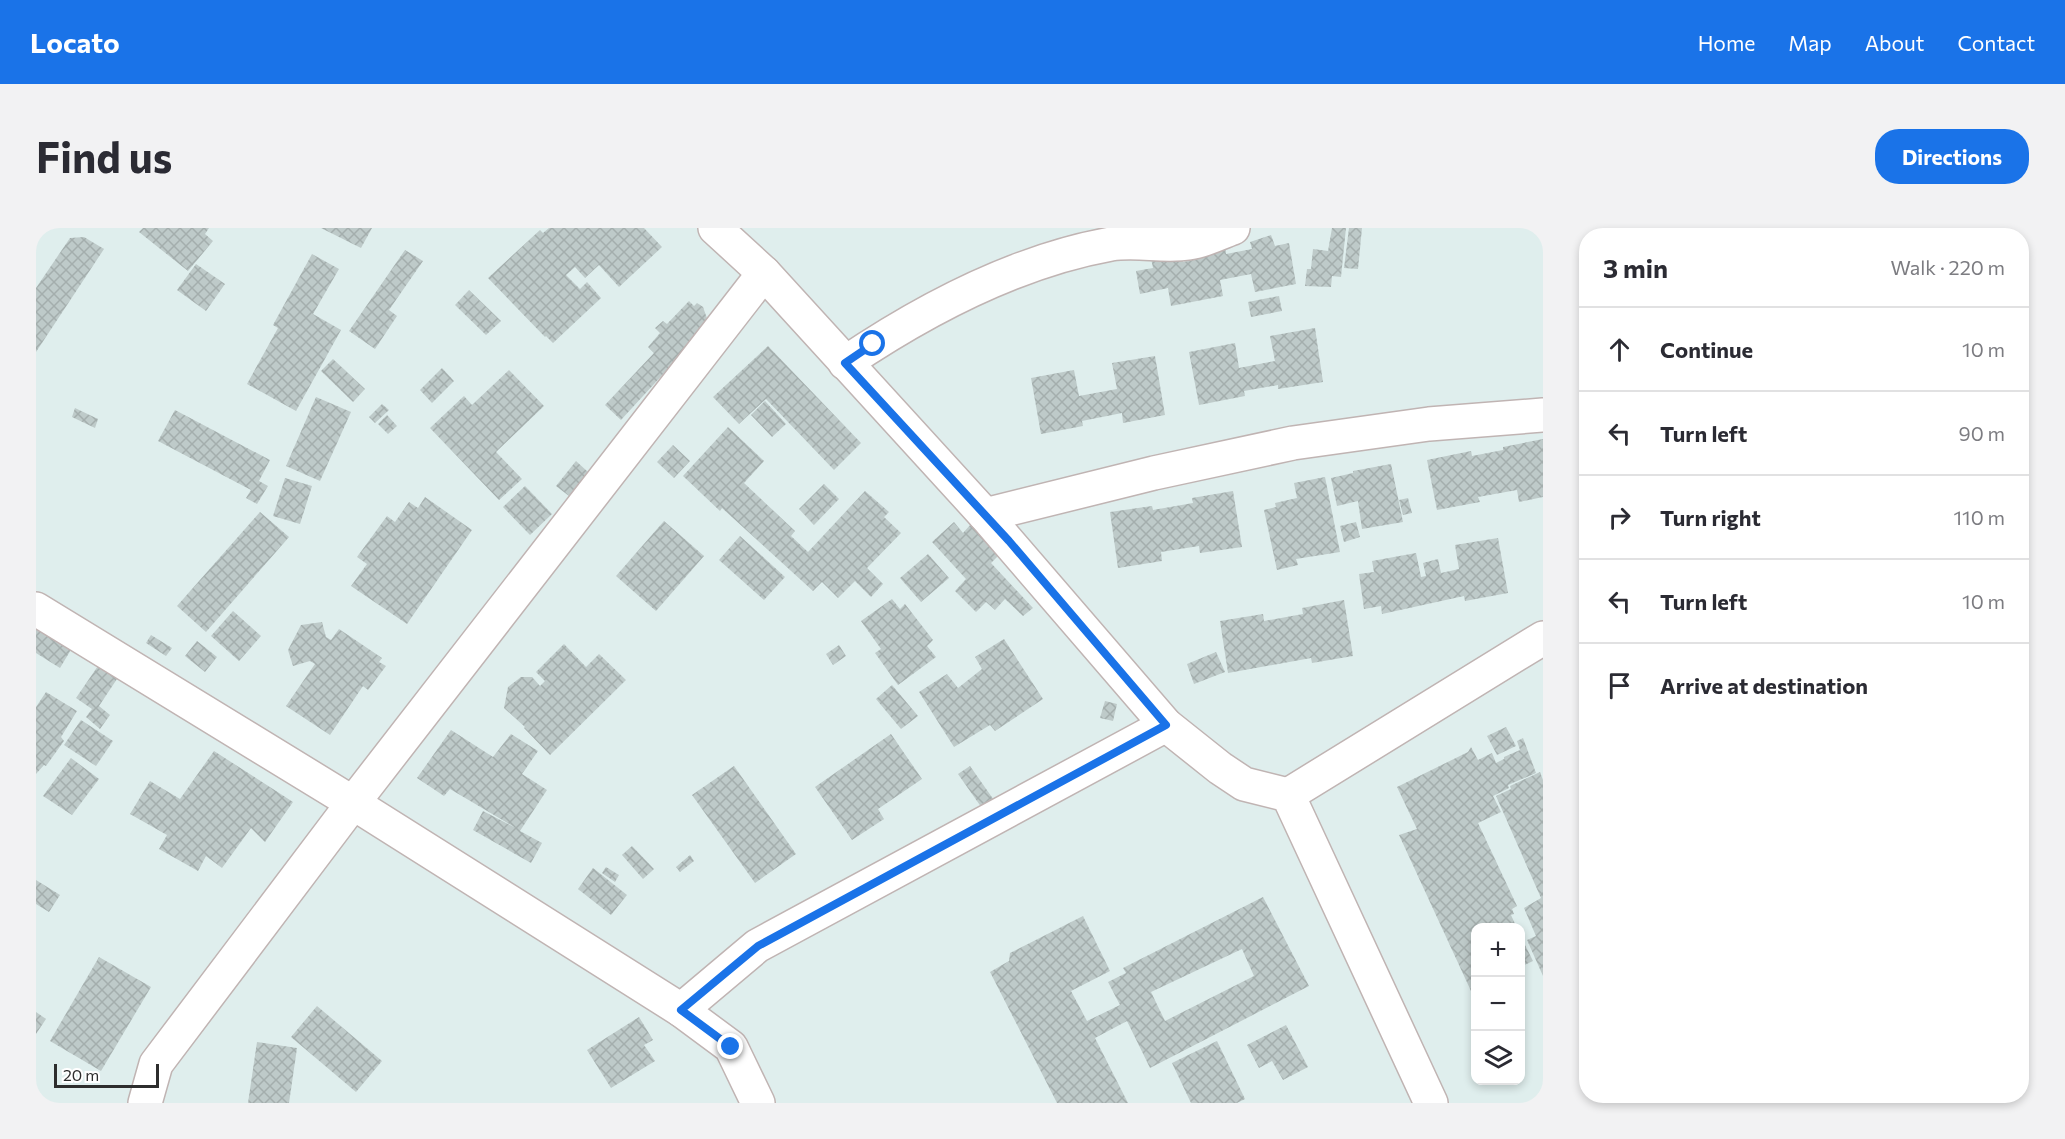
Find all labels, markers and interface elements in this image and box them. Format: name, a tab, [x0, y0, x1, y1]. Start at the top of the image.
text: Locato	[30, 25, 120, 59]
text: Home	[1698, 30, 1755, 55]
text: Map	[1788, 30, 1832, 55]
text: About	[1865, 30, 1924, 55]
text: Contact	[1957, 30, 2035, 55]
button: Directions	[1875, 129, 2029, 184]
text: Find us	[36, 130, 172, 182]
text: 3 min	[1603, 252, 1668, 283]
text: Walk · 220 m	[1890, 255, 2005, 279]
route start	[859, 330, 885, 356]
icon: ahead	[1603, 333, 1636, 366]
text: Continue	[1660, 336, 1753, 363]
text: 10 m	[1962, 337, 2005, 361]
icon: left	[1603, 417, 1636, 450]
text: Turn left	[1660, 420, 1747, 447]
text: 90 m	[1959, 421, 2005, 445]
icon: right	[1603, 501, 1636, 534]
text: Turn right	[1660, 504, 1761, 531]
text: 110 m	[1954, 505, 2005, 529]
icon: left	[1603, 585, 1636, 618]
text: Turn left	[1660, 588, 1747, 615]
text: 10 m	[1962, 589, 2005, 613]
icon: arrive	[1603, 669, 1636, 702]
text: Arrive at destination	[1660, 672, 1868, 699]
map controls	[1471, 923, 1525, 1085]
button: +	[1471, 923, 1525, 977]
button: −	[1471, 977, 1525, 1031]
button: layers	[1471, 1031, 1525, 1085]
route end	[717, 1033, 743, 1059]
scale bar	[54, 1061, 159, 1088]
text: 20 m	[63, 1065, 99, 1084]

